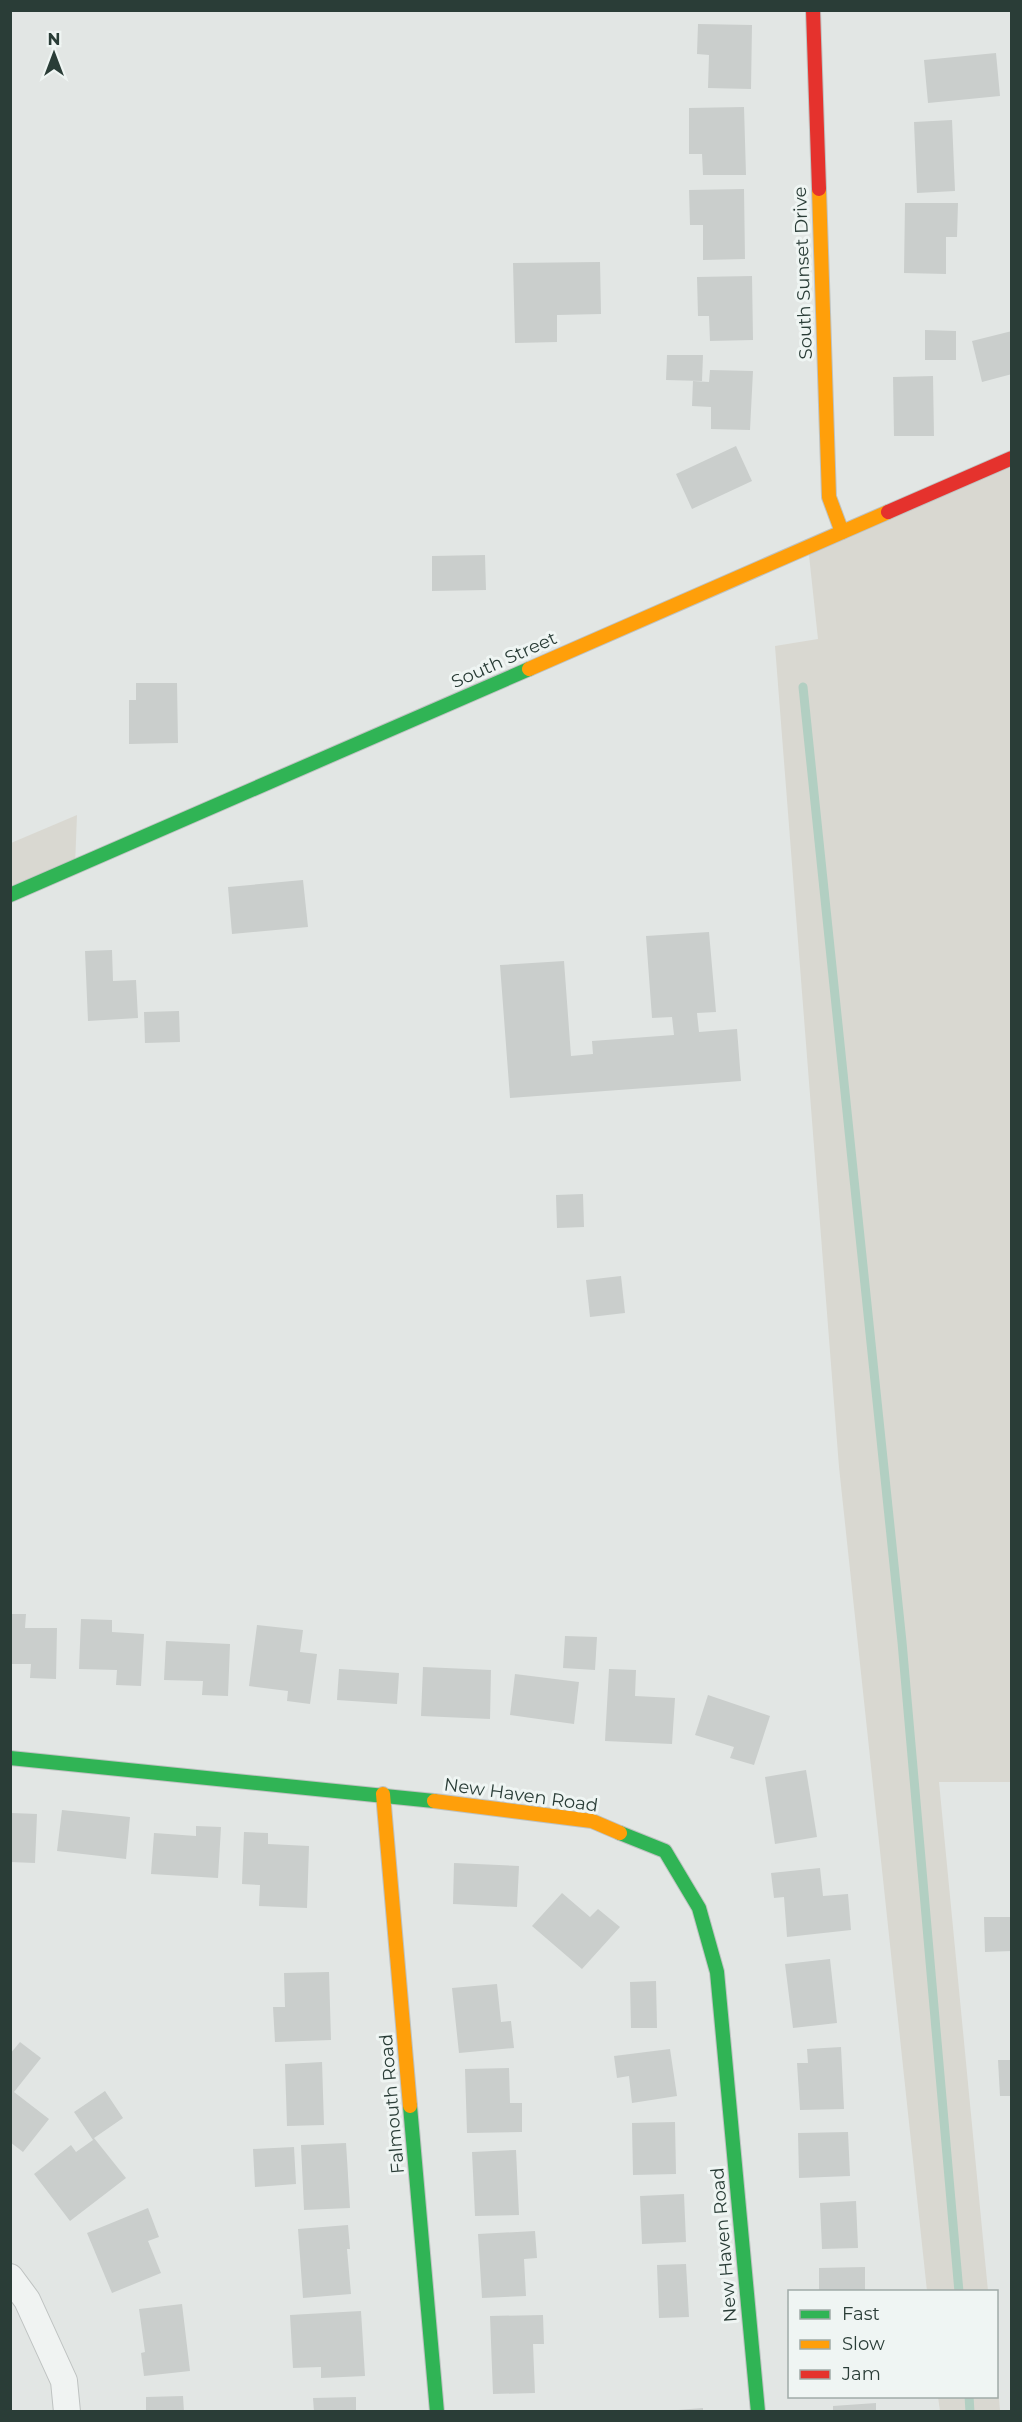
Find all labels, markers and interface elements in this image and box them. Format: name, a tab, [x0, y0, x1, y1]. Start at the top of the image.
north arrow	[24, 24, 84, 84]
text: N	[48, 30, 60, 49]
street label: South Sunset Drive	[789, 186, 817, 360]
street label: South Street	[448, 627, 560, 693]
street label: New Haven Road	[443, 1773, 599, 1817]
street label: Falmouth Road	[375, 2033, 409, 2175]
street label: New Haven Road	[706, 2167, 742, 2323]
legend	[788, 2290, 998, 2398]
text: Fast	[842, 2303, 880, 2325]
text: Slow	[842, 2333, 885, 2355]
text: Jam	[841, 2363, 881, 2385]

